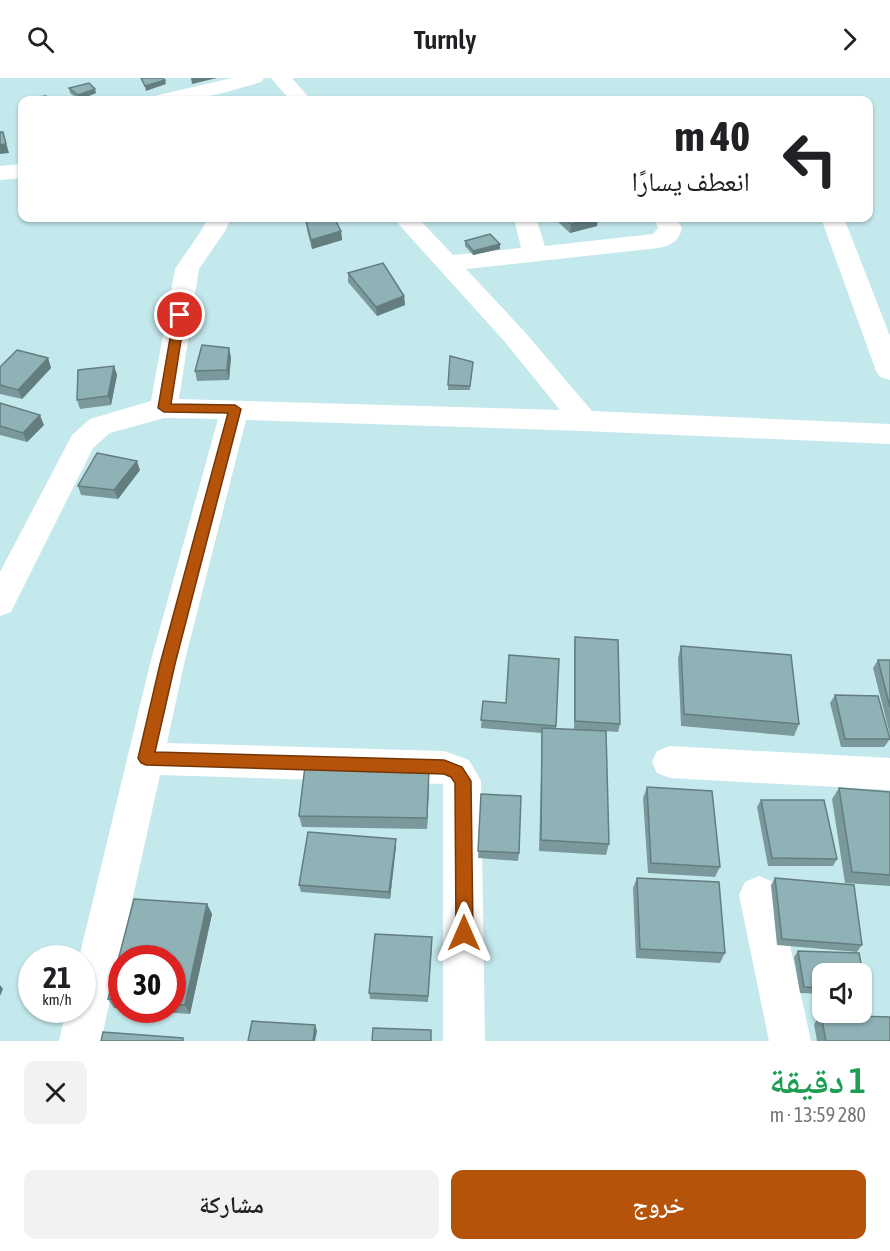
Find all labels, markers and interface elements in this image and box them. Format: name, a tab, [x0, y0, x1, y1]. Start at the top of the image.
icon: search	[24, 23, 57, 56]
icon: forward	[833, 23, 866, 56]
text: Turnly	[414, 24, 476, 55]
text: 40 m	[675, 112, 750, 160]
icon: left	[771, 120, 849, 198]
text: انعطف يسارًا	[631, 166, 750, 197]
pin	[154, 289, 205, 340]
icon: arrive	[163, 298, 196, 331]
position arrow	[432, 901, 496, 965]
speed limit sign: 30	[108, 945, 186, 1023]
text: 21	[43, 960, 71, 994]
map controls	[812, 963, 872, 1023]
button: sound	[812, 963, 872, 1023]
text: km/h	[42, 991, 72, 1008]
text: 1 دقيقة	[769, 1059, 866, 1101]
button: close	[24, 1061, 87, 1124]
text: 280 m · 13:59	[770, 1103, 866, 1126]
button: مشاركة	[24, 1170, 439, 1239]
button: خروج	[451, 1170, 866, 1239]

